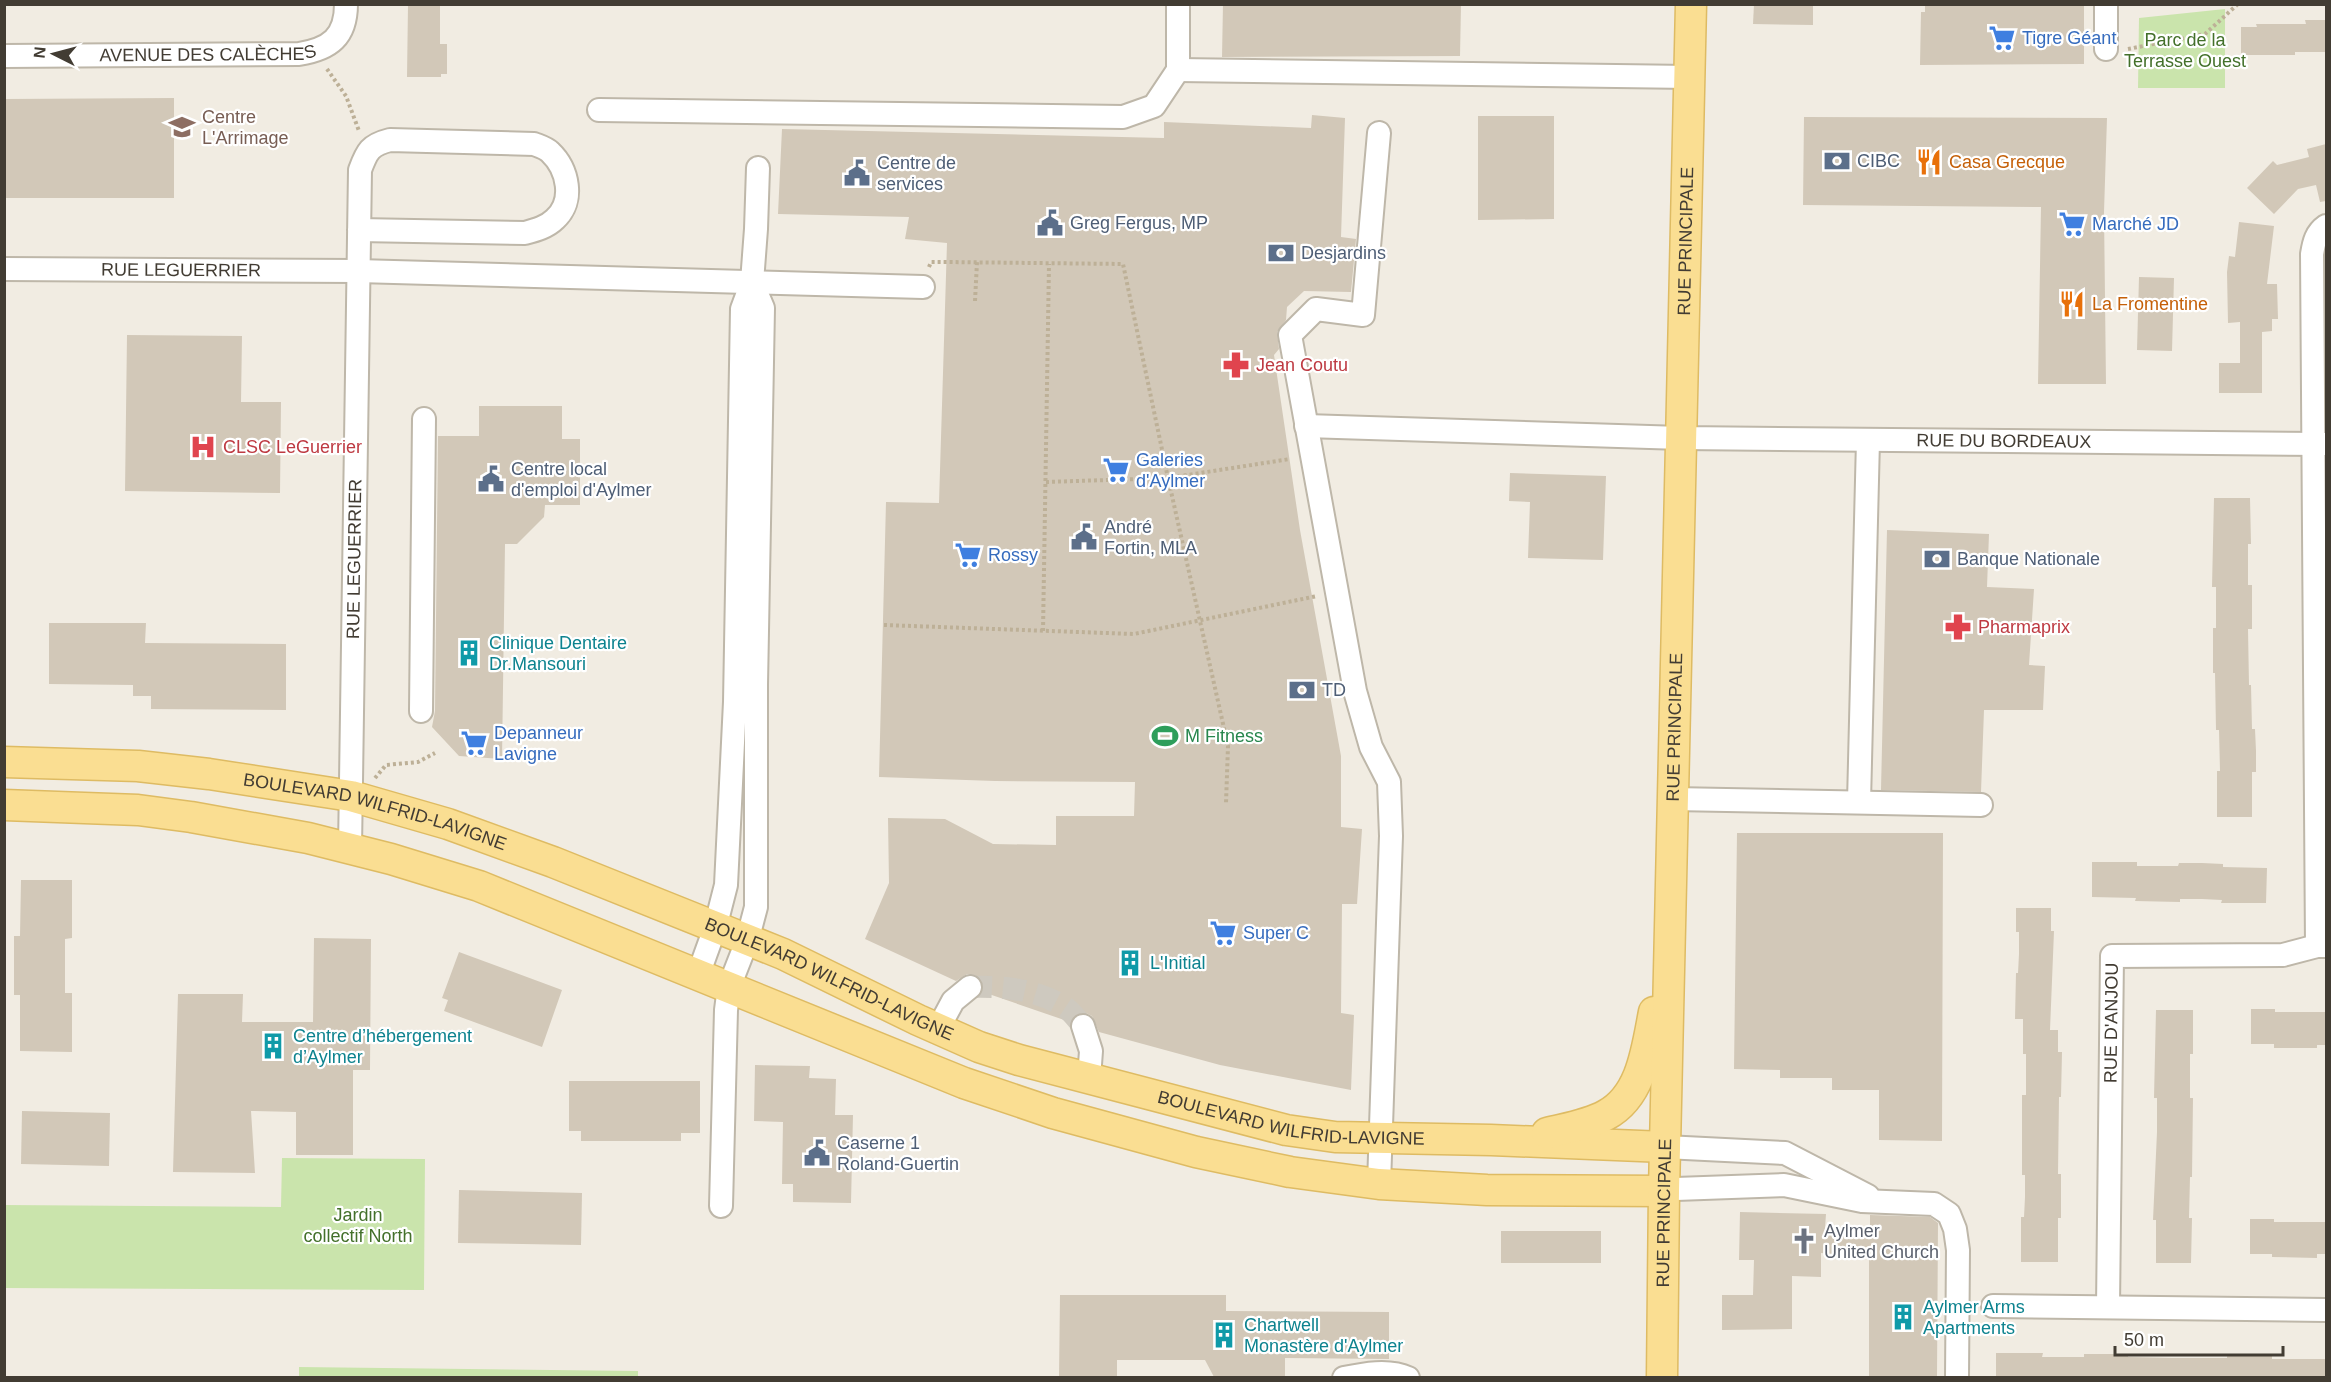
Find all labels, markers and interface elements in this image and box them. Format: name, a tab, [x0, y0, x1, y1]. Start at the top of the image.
supermarket icon: Tigre Géant	[1987, 23, 2017, 53]
north arrow	[24, 24, 84, 84]
place label: Tigre Géant	[2022, 28, 2116, 48]
park label: Parc de la Terrasse Ouest	[2124, 30, 2246, 71]
street label: AVENUE DES CALÈCHES	[100, 41, 319, 65]
text: N	[31, 46, 49, 59]
place label: Centre L'Arrimage	[202, 107, 288, 148]
school or university icon: Centre L'Arrimage	[167, 112, 197, 142]
bank icon: CIBC	[1822, 146, 1852, 176]
restaurant icon: Casa Grecque	[1914, 147, 1944, 177]
place label: CIBC	[1857, 151, 1900, 171]
place label: Casa Grecque	[1949, 152, 2065, 172]
place label: Centre de services	[877, 153, 956, 194]
public building icon: Centre de services	[842, 158, 872, 188]
street label: RUE PRINCIPALE	[1674, 167, 1697, 316]
public building icon: Greg Fergus, MP	[1035, 208, 1065, 238]
supermarket icon: Marché JD	[2057, 209, 2087, 239]
place label: Greg Fergus, MP	[1070, 213, 1208, 233]
place label: Marché JD	[2092, 214, 2179, 234]
bank icon: Desjardins	[1266, 238, 1296, 268]
place label: Desjardins	[1301, 243, 1386, 263]
street label: RUE LEGUERRIER	[101, 260, 261, 280]
restaurant icon: La Fromentine	[2057, 289, 2087, 319]
place label: La Fromentine	[2092, 294, 2208, 314]
pharmacy icon: Jean Coutu	[1221, 350, 1251, 380]
place label: Jean Coutu	[1256, 355, 1348, 375]
street label: RUE DU BORDEAUX	[1916, 430, 2091, 452]
hospital icon: CLSC LeGuerrier	[188, 432, 218, 462]
place label: CLSC LeGuerrier	[223, 437, 362, 457]
place label: Galeries d'Aylmer	[1136, 450, 1205, 491]
supermarket icon: Galeries d'Aylmer	[1101, 455, 1131, 485]
place label: Centre local d'emploi d'Aylmer	[511, 459, 652, 500]
public building icon: Centre local d'emploi d'Aylmer	[476, 464, 506, 494]
street label: RUE LEGUERRIER	[343, 479, 365, 639]
place label: André Fortin, MLA	[1104, 517, 1197, 558]
public building icon: André Fortin, MLA	[1069, 522, 1099, 552]
supermarket icon: Rossy	[953, 540, 983, 570]
bank icon: Banque Nationale	[1922, 544, 1952, 574]
place label: Rossy	[988, 545, 1038, 565]
place label: Banque Nationale	[1957, 549, 2100, 569]
pharmacy icon: Pharmaprix	[1943, 612, 1973, 642]
place label: Pharmaprix	[1978, 617, 2070, 637]
place label: Clinique Dentaire Dr.Mansouri	[489, 633, 627, 674]
building icon: Clinique Dentaire Dr.Mansouri	[454, 638, 484, 668]
street label: RUE PRINCIPALE	[1663, 653, 1686, 802]
bank icon: TD	[1287, 675, 1317, 705]
place label: TD	[1322, 680, 1346, 700]
sports icon: M Fitness	[1150, 721, 1180, 751]
place label: Depanneur Lavigne	[494, 723, 583, 764]
place label: M Fitness	[1185, 726, 1263, 746]
supermarket icon: Depanneur Lavigne	[459, 728, 489, 758]
street label: BOULEVARD WILFRID-LAVIGNE	[242, 769, 509, 854]
street label: BOULEVARD WILFRID-LAVIGNE	[702, 914, 957, 1045]
supermarket icon: Super C	[1208, 918, 1238, 948]
place label: Super C	[1243, 923, 1309, 943]
building icon: L'Initial	[1115, 948, 1145, 978]
place label: L'Initial	[1150, 953, 1205, 973]
street label: RUE D'ANJOU	[2101, 963, 2122, 1083]
place label: Centre d’hébergement d’Aylmer	[293, 1026, 472, 1067]
building icon: Centre d’hébergement d’Aylmer	[258, 1031, 288, 1061]
street label: BOULEVARD WILFRID-LAVIGNE	[1155, 1087, 1425, 1149]
place label: Caserne 1 Roland-Guertin	[837, 1133, 959, 1174]
public building icon: Caserne 1 Roland-Guertin	[802, 1138, 832, 1168]
street label: RUE PRINCIPALE	[1653, 1138, 1675, 1288]
park label: Jardin collectif North	[303, 1205, 413, 1246]
place label: Aylmer United Church	[1824, 1221, 1939, 1262]
church icon: Aylmer United Church	[1789, 1226, 1819, 1256]
place label: Aylmer Arms Apartments	[1923, 1297, 2025, 1338]
building icon: Aylmer Arms Apartments	[1888, 1302, 1918, 1332]
place label: Chartwell Monastère d'Aylmer	[1244, 1315, 1403, 1356]
scale bar	[2115, 1319, 2283, 1357]
building icon: Chartwell Monastère d'Aylmer	[1209, 1320, 1239, 1350]
text: 50 m	[2124, 1330, 2164, 1350]

